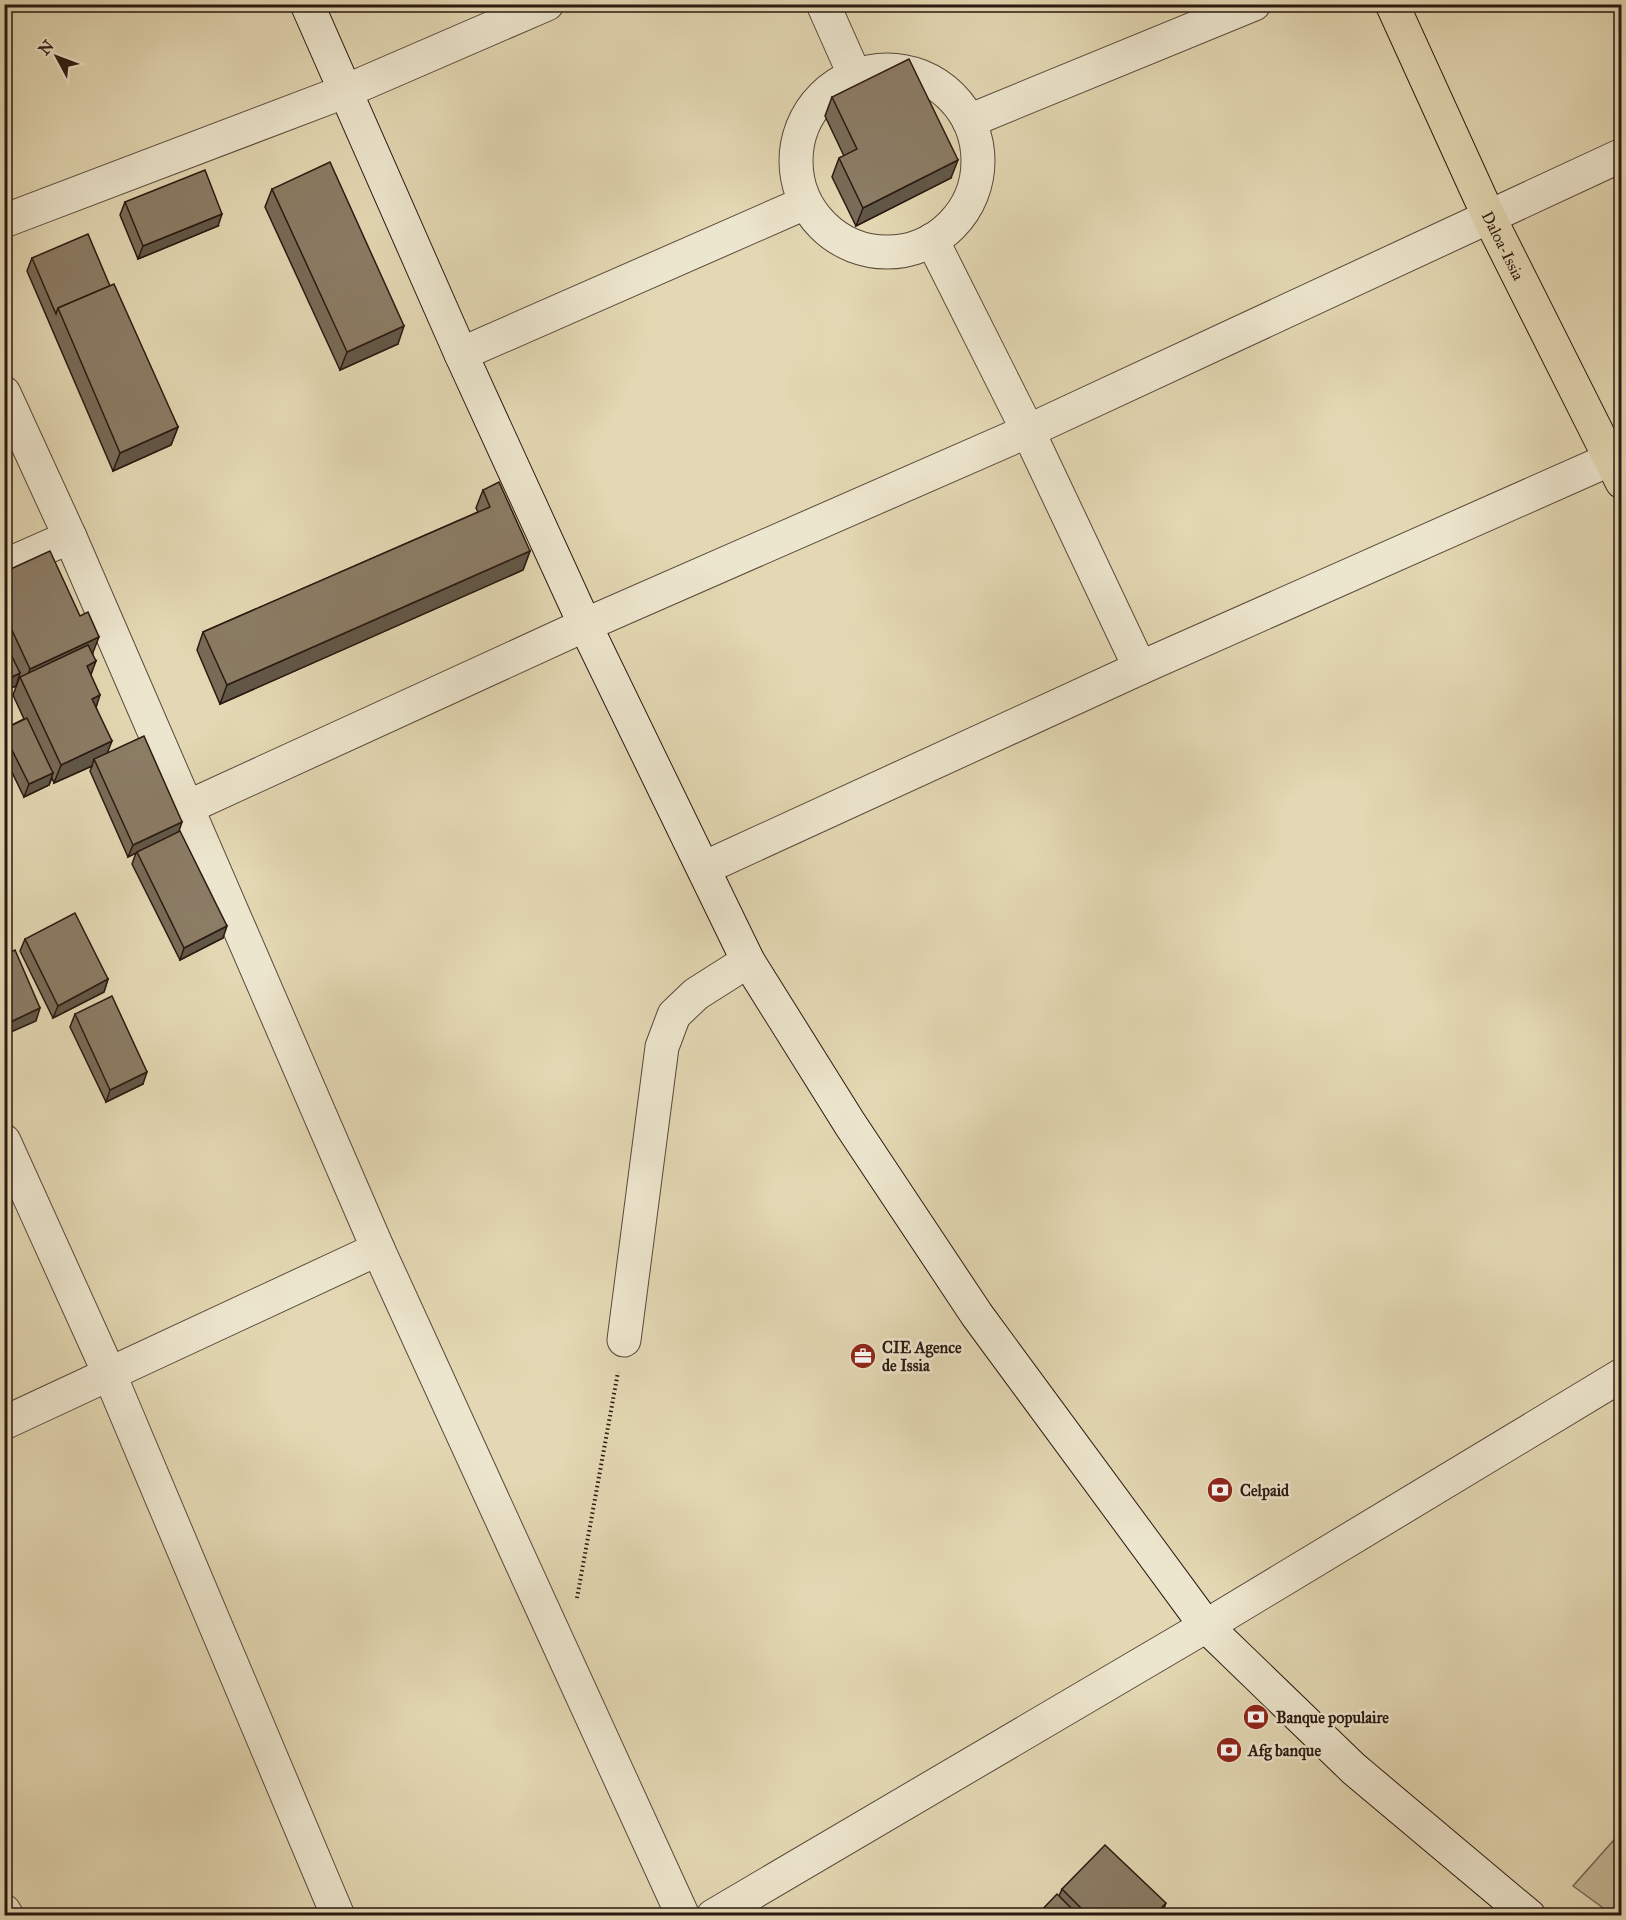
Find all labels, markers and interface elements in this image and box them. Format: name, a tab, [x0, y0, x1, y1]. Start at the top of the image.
north arrow	[27, 27, 87, 87]
text: N	[34, 36, 58, 59]
street label: Daloa-Issia	[1478, 208, 1528, 284]
place label: CIE Agence de Issia	[882, 1338, 962, 1375]
office icon: CIE Agence de Issia	[848, 1341, 878, 1371]
bank icon: Celpaid	[1205, 1475, 1235, 1505]
place label: Celpaid	[1240, 1481, 1290, 1501]
bank icon: Banque populaire	[1241, 1702, 1271, 1732]
place label: Banque populaire	[1276, 1708, 1389, 1728]
bank icon: Afg banque	[1214, 1735, 1244, 1765]
place label: Afg banque	[1247, 1741, 1321, 1761]

